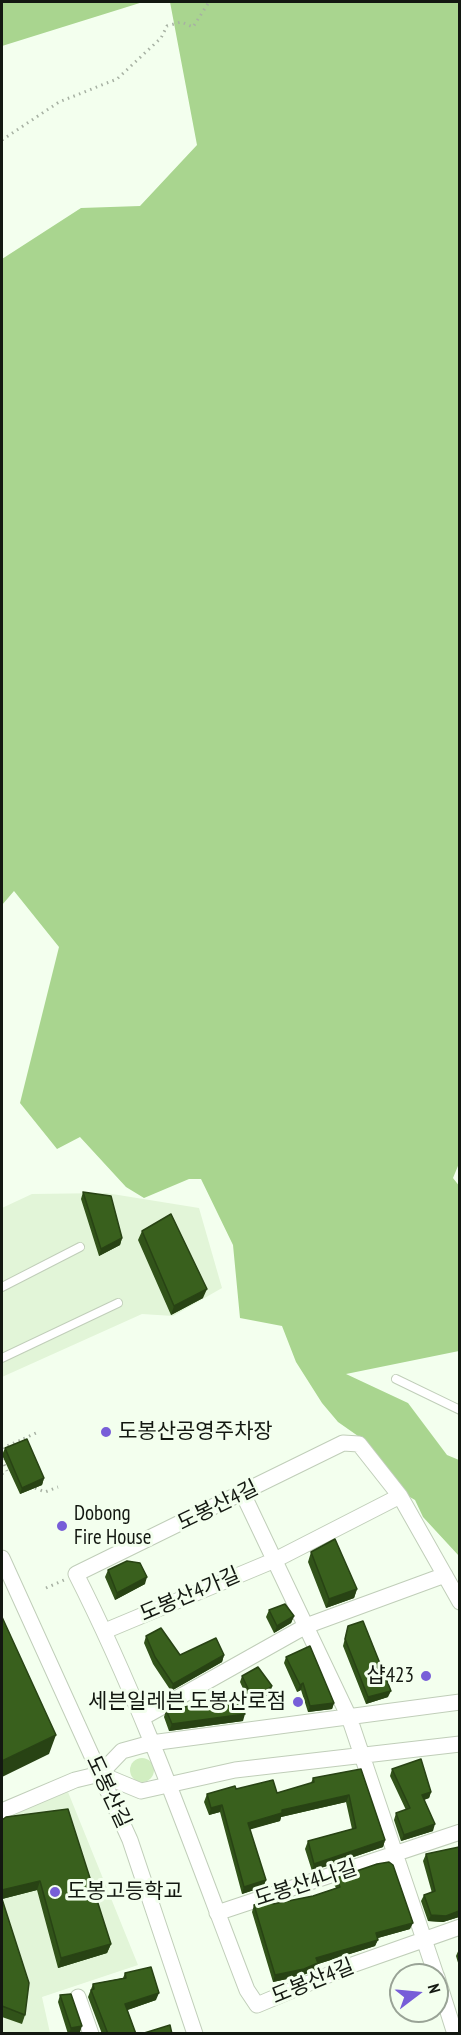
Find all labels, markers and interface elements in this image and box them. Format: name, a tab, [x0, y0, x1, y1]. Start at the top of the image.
place label: 도봉산공영주차장	[118, 1419, 273, 1445]
marker: 도봉산공영주차장	[99, 1425, 113, 1439]
street label: 도봉산4길	[174, 1476, 262, 1536]
place label: Dobong Fire House	[74, 1501, 151, 1551]
marker: Dobong Fire House	[55, 1519, 69, 1533]
street label: 도봉산4가길	[136, 1563, 244, 1627]
place label: 샵423	[366, 1663, 414, 1689]
marker: 샵423	[419, 1669, 433, 1683]
place label: 세븐일레븐 도봉산로점	[88, 1689, 286, 1715]
marker: 세븐일레븐 도봉산로점	[291, 1695, 305, 1709]
street label: 도봉산길	[80, 1752, 136, 1832]
street label: 도봉산4나길	[252, 1856, 360, 1912]
place label: 도봉고등학교	[67, 1879, 183, 1905]
marker: 도봉고등학교	[48, 1885, 62, 1899]
street label: 도봉산4길	[268, 1954, 358, 2010]
north arrow	[389, 1963, 449, 2023]
text: N	[424, 1982, 445, 1995]

